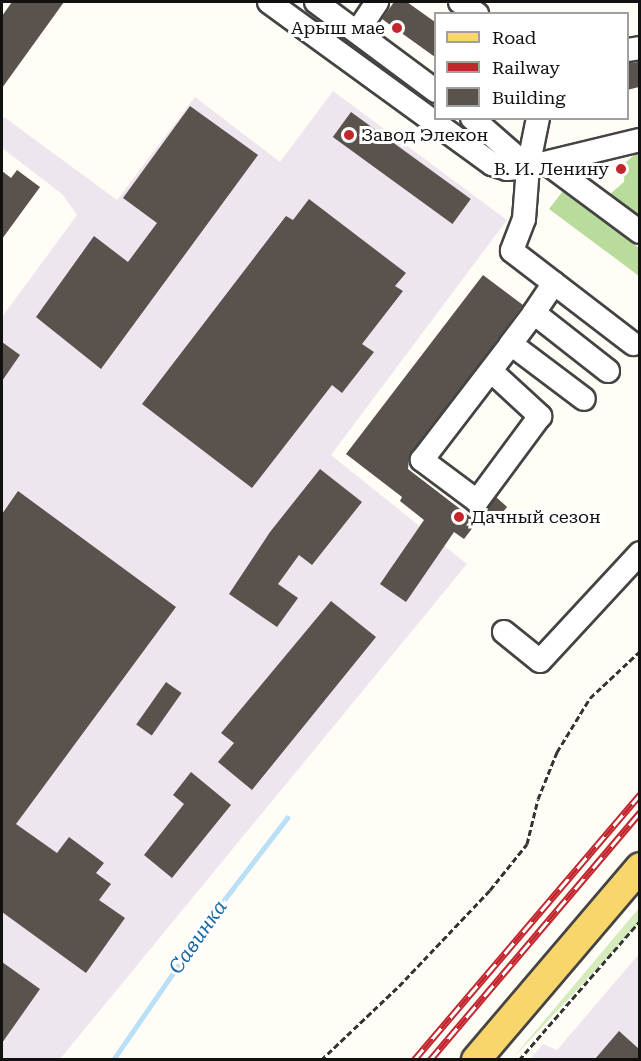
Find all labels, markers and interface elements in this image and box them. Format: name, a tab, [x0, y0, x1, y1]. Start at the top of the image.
legend	[434, 12, 629, 120]
place label: Арыш мае	[291, 17, 385, 39]
marker: Арыш мае	[390, 21, 404, 35]
text: Road	[492, 27, 536, 48]
text: Railway	[492, 57, 560, 78]
text: Building	[492, 87, 566, 108]
place label: Завод Элекон	[361, 124, 488, 146]
marker: Завод Элекон	[342, 128, 356, 142]
place label: В. И. Ленину	[494, 158, 609, 180]
marker: В. И. Ленину	[614, 162, 628, 176]
place label: Дачный сезон	[471, 506, 601, 528]
marker: Дачный сезон	[452, 510, 466, 524]
water label: Савинка	[164, 895, 232, 979]

